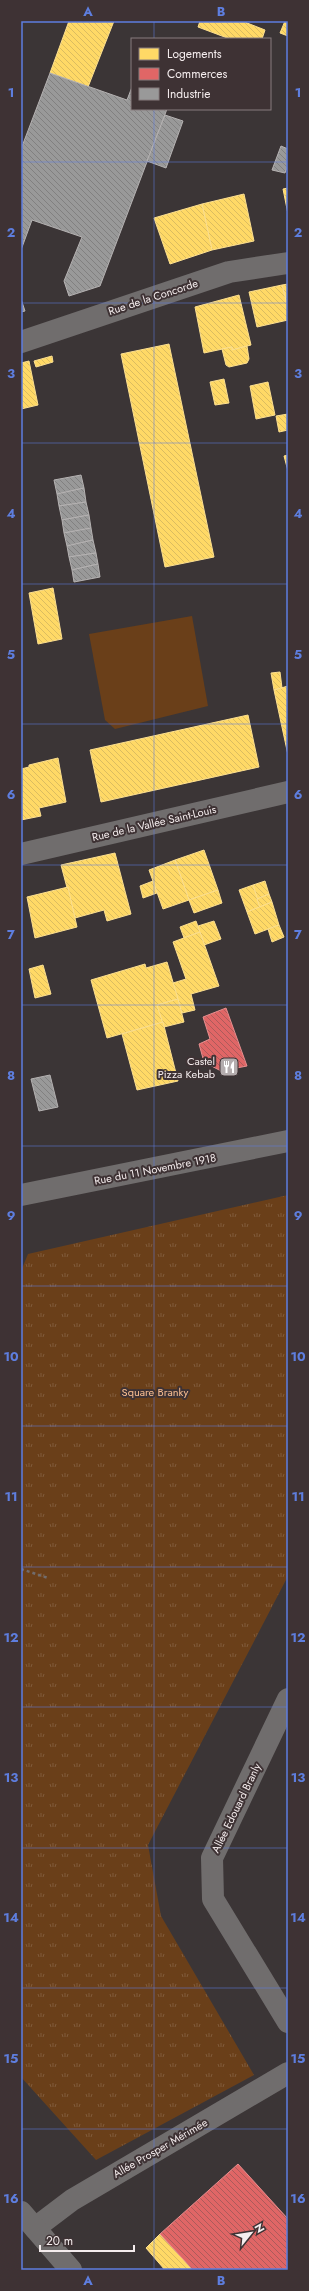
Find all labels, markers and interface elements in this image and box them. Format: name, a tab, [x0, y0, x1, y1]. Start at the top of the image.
text: A	[82, 2, 93, 21]
text: B	[217, 2, 226, 21]
legend	[131, 38, 271, 110]
text: Logements	[167, 45, 222, 63]
text: Commerces	[167, 65, 228, 83]
text: 1	[8, 83, 14, 102]
text: 1	[295, 83, 301, 102]
text: Industrie	[167, 85, 211, 103]
text: 2	[7, 223, 15, 242]
text: 2	[294, 223, 302, 242]
street label: Rue de la Concorde	[106, 275, 200, 319]
text: 3	[7, 364, 15, 383]
text: 3	[294, 364, 302, 383]
text: 4	[6, 504, 16, 523]
text: 4	[293, 504, 303, 523]
text: 5	[7, 645, 15, 664]
text: 5	[294, 645, 302, 664]
text: 6	[7, 785, 16, 804]
text: 6	[294, 785, 303, 804]
street label: Rue de la Vallée Saint-Louis	[90, 801, 218, 845]
text: 7	[7, 925, 15, 944]
text: 7	[294, 925, 302, 944]
place label: Castel Pizza Kebab	[158, 1053, 215, 1082]
restaurant icon: Castel Pizza Kebab	[218, 1056, 240, 1078]
text: 8	[7, 1066, 15, 1085]
text: 8	[294, 1066, 302, 1085]
street label: Rue du 11 Novembre 1918	[93, 1149, 217, 1189]
text: 9	[7, 1206, 16, 1225]
text: 9	[294, 1206, 303, 1225]
text: 10	[3, 1347, 19, 1366]
text: 10	[290, 1347, 306, 1366]
park label: Square Branky	[122, 1384, 189, 1400]
text: 11	[4, 1487, 18, 1506]
text: 11	[291, 1487, 305, 1506]
text: 12	[3, 1628, 19, 1647]
text: 12	[290, 1628, 306, 1647]
street label: Allée Edouard Branly	[207, 1760, 265, 1856]
text: 13	[4, 1768, 18, 1787]
text: 13	[291, 1768, 305, 1787]
text: 14	[3, 1908, 19, 1927]
text: 14	[290, 1908, 306, 1927]
text: 15	[3, 2049, 19, 2068]
text: 15	[290, 2049, 306, 2068]
street label: Allée Prosper Mérimée	[110, 2114, 211, 2182]
text: 16	[3, 2189, 19, 2208]
text: 16	[290, 2189, 306, 2208]
north arrow	[231, 2213, 271, 2253]
text: N	[251, 2220, 269, 2236]
scale bar	[40, 2227, 134, 2253]
text: 20 m	[46, 2232, 73, 2250]
text: A	[82, 2271, 93, 2290]
text: B	[217, 2271, 226, 2290]

